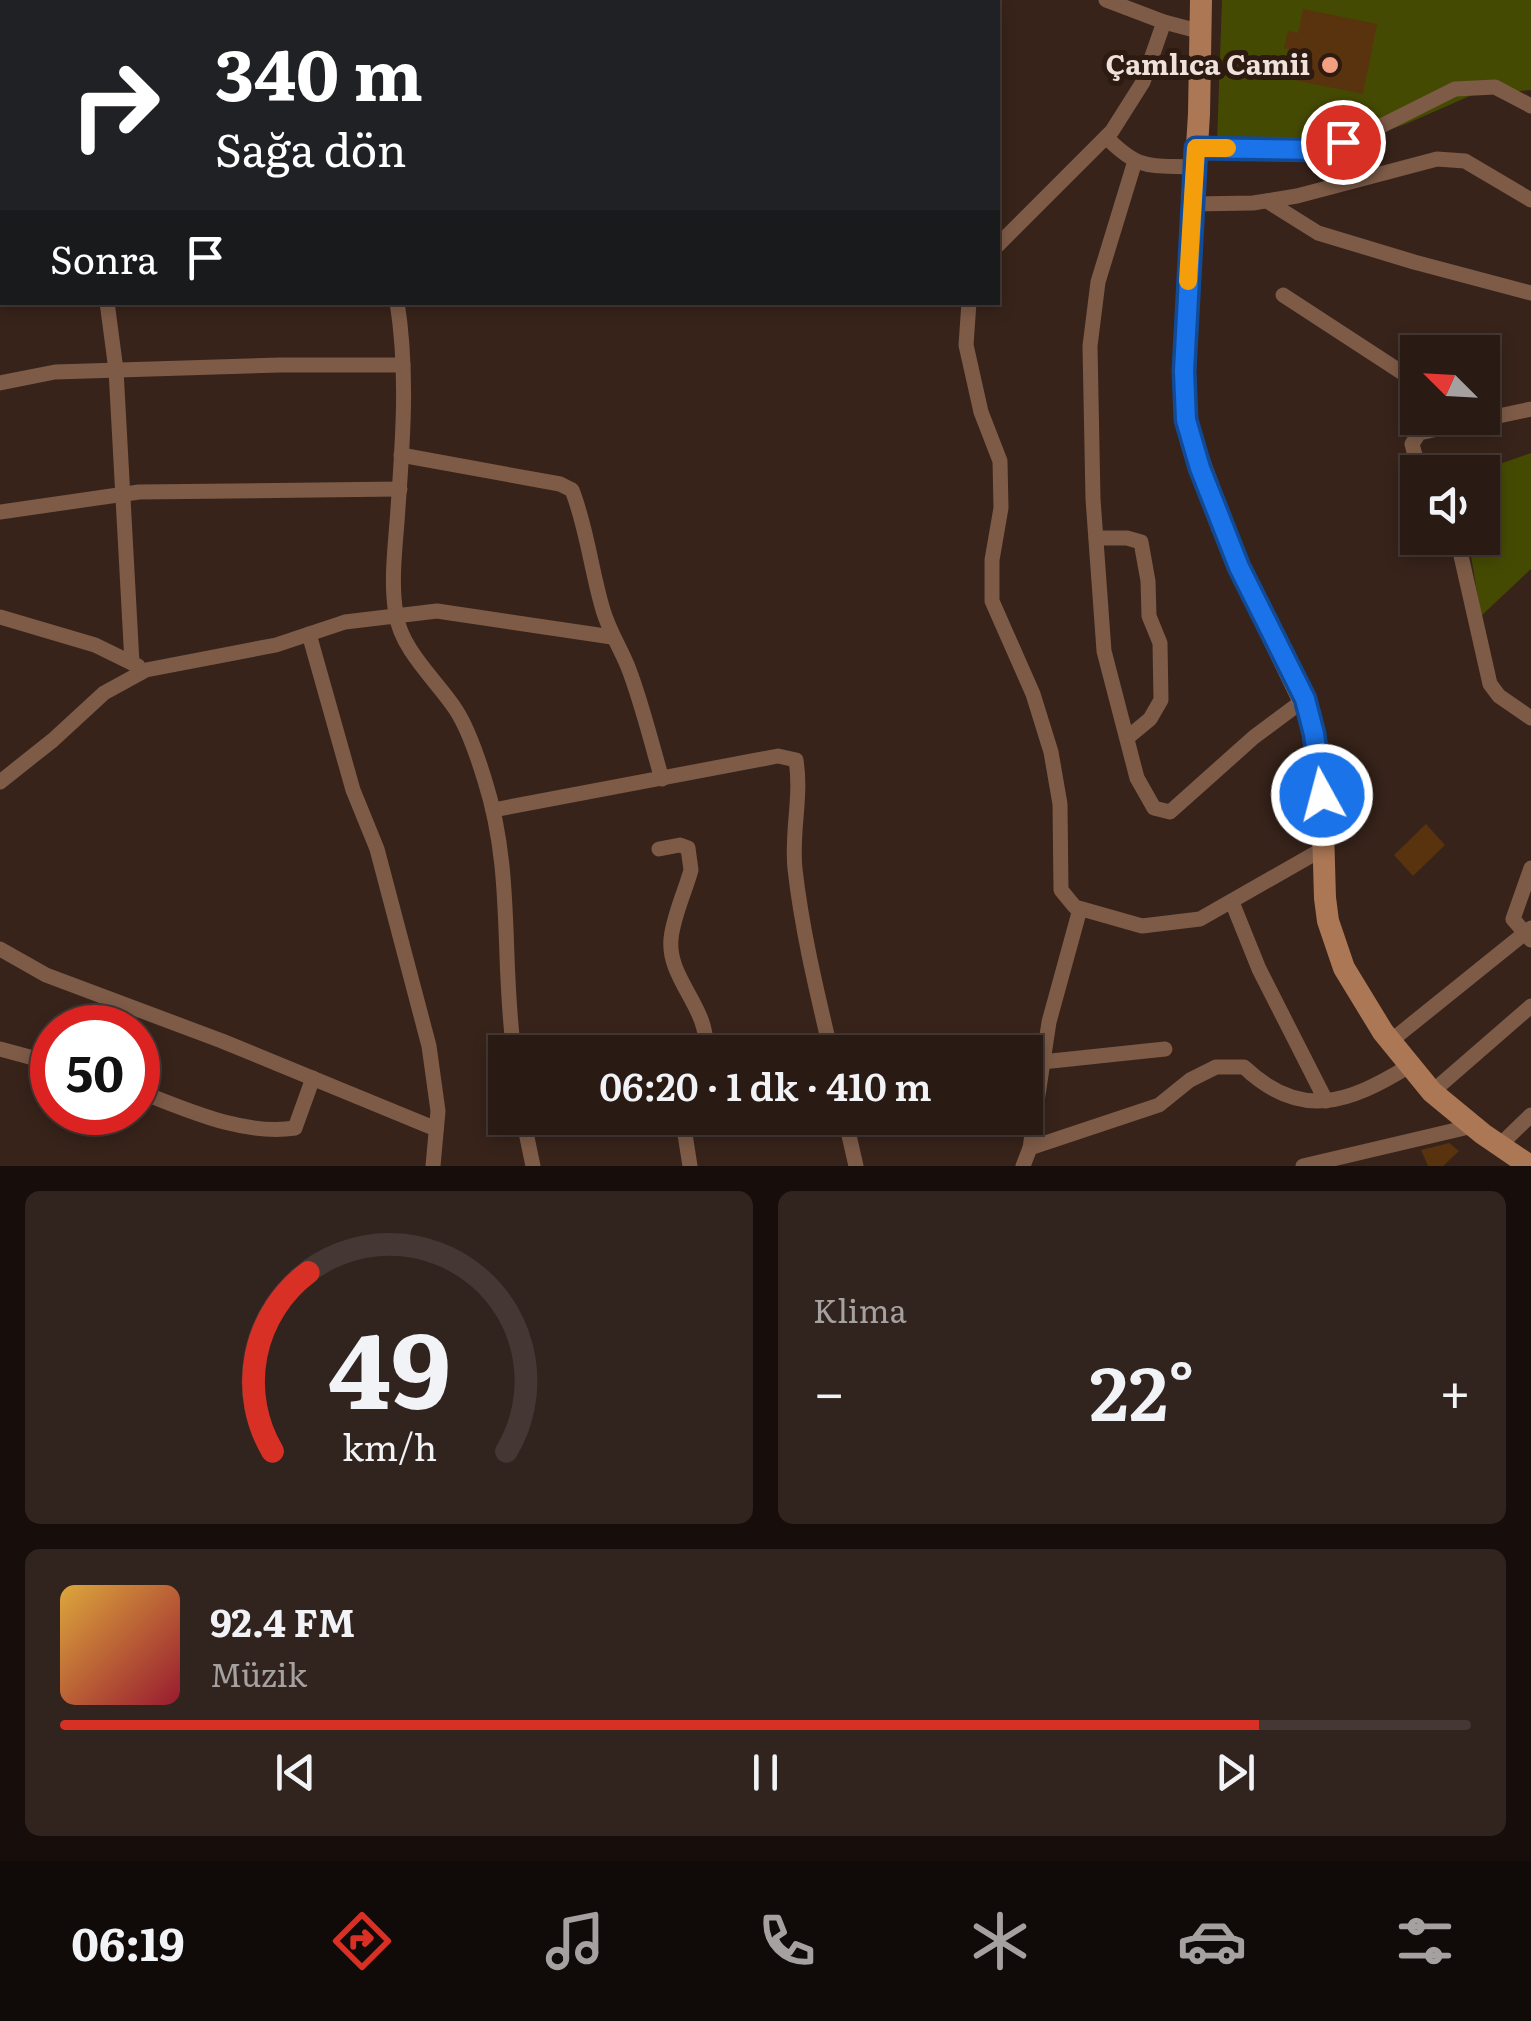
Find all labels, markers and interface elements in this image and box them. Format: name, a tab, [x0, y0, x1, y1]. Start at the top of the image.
text: 340 m	[215, 19, 423, 123]
icon: right	[50, 40, 180, 170]
place label: Çamlıca Camii	[1105, 42, 1310, 84]
marker: Çamlıca Camii	[1319, 54, 1341, 76]
pin	[1301, 100, 1386, 185]
text: Sağa dön	[215, 114, 406, 181]
icon: arrive	[1316, 115, 1371, 170]
text: Sonra	[50, 229, 158, 286]
icon: arrive	[178, 230, 233, 285]
north arrow	[1400, 335, 1500, 435]
map controls	[1400, 335, 1500, 555]
button: sound	[1400, 455, 1500, 555]
position arrow	[1270, 743, 1374, 847]
speed limit sign: 50	[30, 1005, 160, 1135]
text: 06:20 · 1 dk · 410 m	[599, 1056, 932, 1113]
text: Klima	[813, 1285, 907, 1333]
text: 49	[328, 1287, 450, 1441]
text: 22°	[1089, 1333, 1195, 1444]
text: −	[813, 1348, 845, 1430]
text: +	[1439, 1348, 1471, 1430]
text: km/h	[341, 1419, 437, 1472]
text: 92.4 FM	[210, 1592, 355, 1649]
text: Müzik	[210, 1649, 307, 1697]
icon: previous	[268, 1745, 323, 1800]
icon: pause	[738, 1745, 793, 1800]
icon: next	[1208, 1745, 1263, 1800]
icon: directions	[327, 1906, 397, 1976]
icon: music	[540, 1906, 610, 1976]
icon: phone	[752, 1906, 822, 1976]
icon: climate	[965, 1906, 1035, 1976]
icon: car	[1177, 1906, 1247, 1976]
icon: filters	[1390, 1906, 1460, 1976]
text: 06:19	[71, 1908, 185, 1975]

